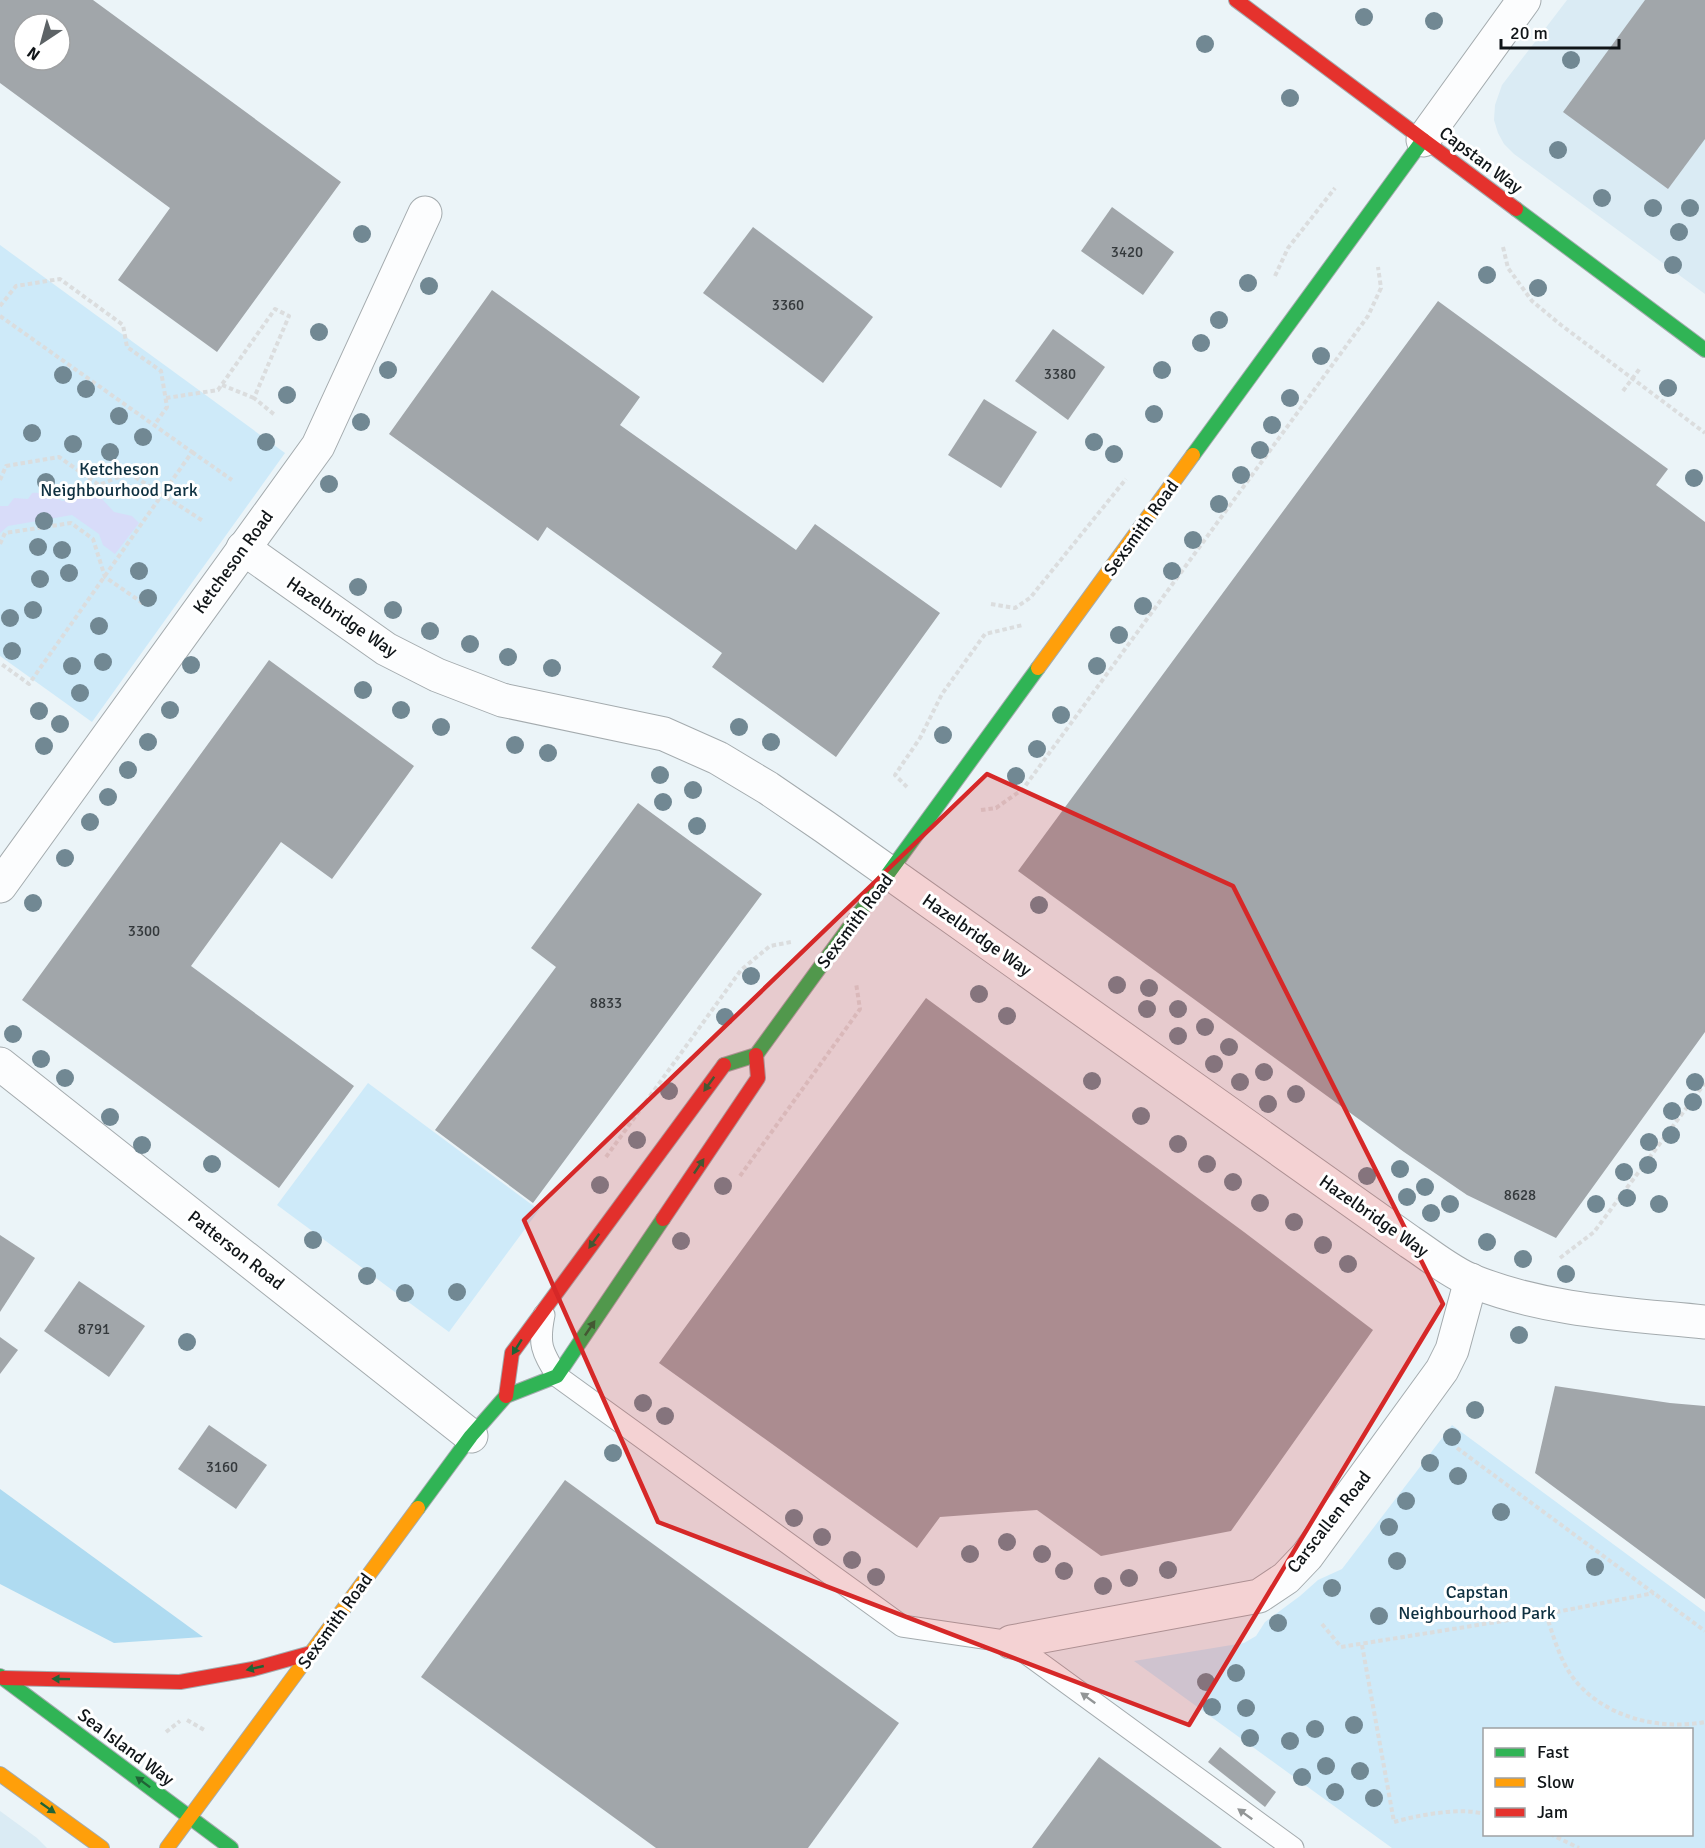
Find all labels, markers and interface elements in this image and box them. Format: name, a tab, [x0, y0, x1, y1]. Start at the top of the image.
north arrow	[12, 12, 72, 72]
scale bar	[1501, 12, 1620, 50]
text: 20 m	[1510, 22, 1548, 44]
text: N	[23, 42, 44, 65]
street label: Capstan Way	[1435, 122, 1527, 199]
house number: 3420	[1111, 243, 1143, 261]
house number: 3360	[772, 296, 804, 314]
house number: 3380	[1044, 365, 1076, 383]
park label: Ketcheson Neighbourhood Park	[40, 458, 198, 501]
street label: Sexsmith Road	[1099, 476, 1183, 580]
street label: Ketcheson Road	[188, 506, 278, 618]
street label: Hazelbridge Way	[283, 572, 402, 662]
street label: Sexsmith Road	[812, 869, 898, 973]
street label: Hazelbridge Way	[918, 889, 1036, 981]
house number: 3300	[128, 922, 160, 940]
house number: 8833	[590, 994, 622, 1012]
one-way arrow	[703, 1076, 715, 1092]
one-way arrow	[693, 1159, 705, 1175]
street label: Hazelbridge Way	[1315, 1170, 1433, 1262]
house number: 8628	[1504, 1186, 1536, 1204]
street label: Patterson Road	[183, 1206, 289, 1294]
one-way arrow	[588, 1234, 600, 1249]
house number: 8791	[78, 1320, 110, 1338]
one-way arrow	[584, 1320, 595, 1336]
one-way arrow	[511, 1339, 523, 1355]
house number: 3160	[206, 1458, 238, 1476]
street label: Carscallen Road	[1282, 1467, 1376, 1577]
street label: Sexsmith Road	[293, 1569, 377, 1673]
park label: Capstan Neighbourhood Park	[1398, 1581, 1556, 1624]
one-way arrow	[245, 1664, 264, 1673]
one-way arrow	[51, 1674, 70, 1684]
one-way arrow	[1080, 1692, 1096, 1705]
street label: Sea Island Way	[73, 1704, 179, 1791]
legend	[1483, 1728, 1693, 1836]
text: Fast	[1537, 1741, 1569, 1763]
text: Slow	[1537, 1771, 1574, 1793]
one-way arrow	[135, 1776, 151, 1788]
text: Jam	[1537, 1801, 1568, 1823]
one-way arrow	[39, 1802, 55, 1814]
one-way arrow	[1238, 1808, 1253, 1820]

